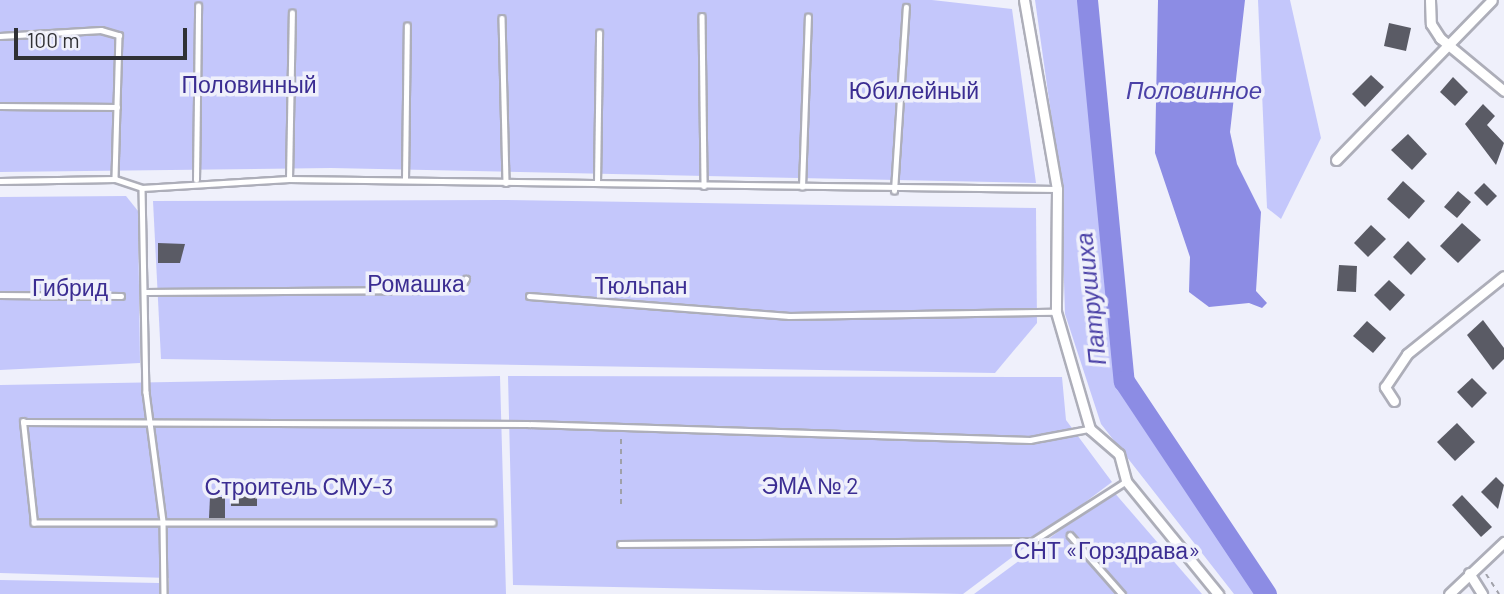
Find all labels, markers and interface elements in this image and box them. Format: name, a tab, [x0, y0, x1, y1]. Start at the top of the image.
scale bar	[18, 14, 191, 58]
text: 100 m	[27, 27, 80, 52]
park label: Половинный	[181, 70, 317, 98]
park label: Юбилейный	[849, 76, 979, 104]
water label: Половинное	[1126, 76, 1262, 104]
water label: Патрушиха	[1069, 231, 1111, 367]
park label: Ромашка	[367, 269, 465, 297]
park label: Тюльпан	[594, 271, 688, 299]
park label: Гибрид	[32, 273, 108, 301]
park label: ЭМА № 2	[761, 471, 859, 499]
park label: Строитель СМУ-3	[205, 472, 393, 500]
park label: СНТ «Горздрава»	[1014, 536, 1200, 564]

